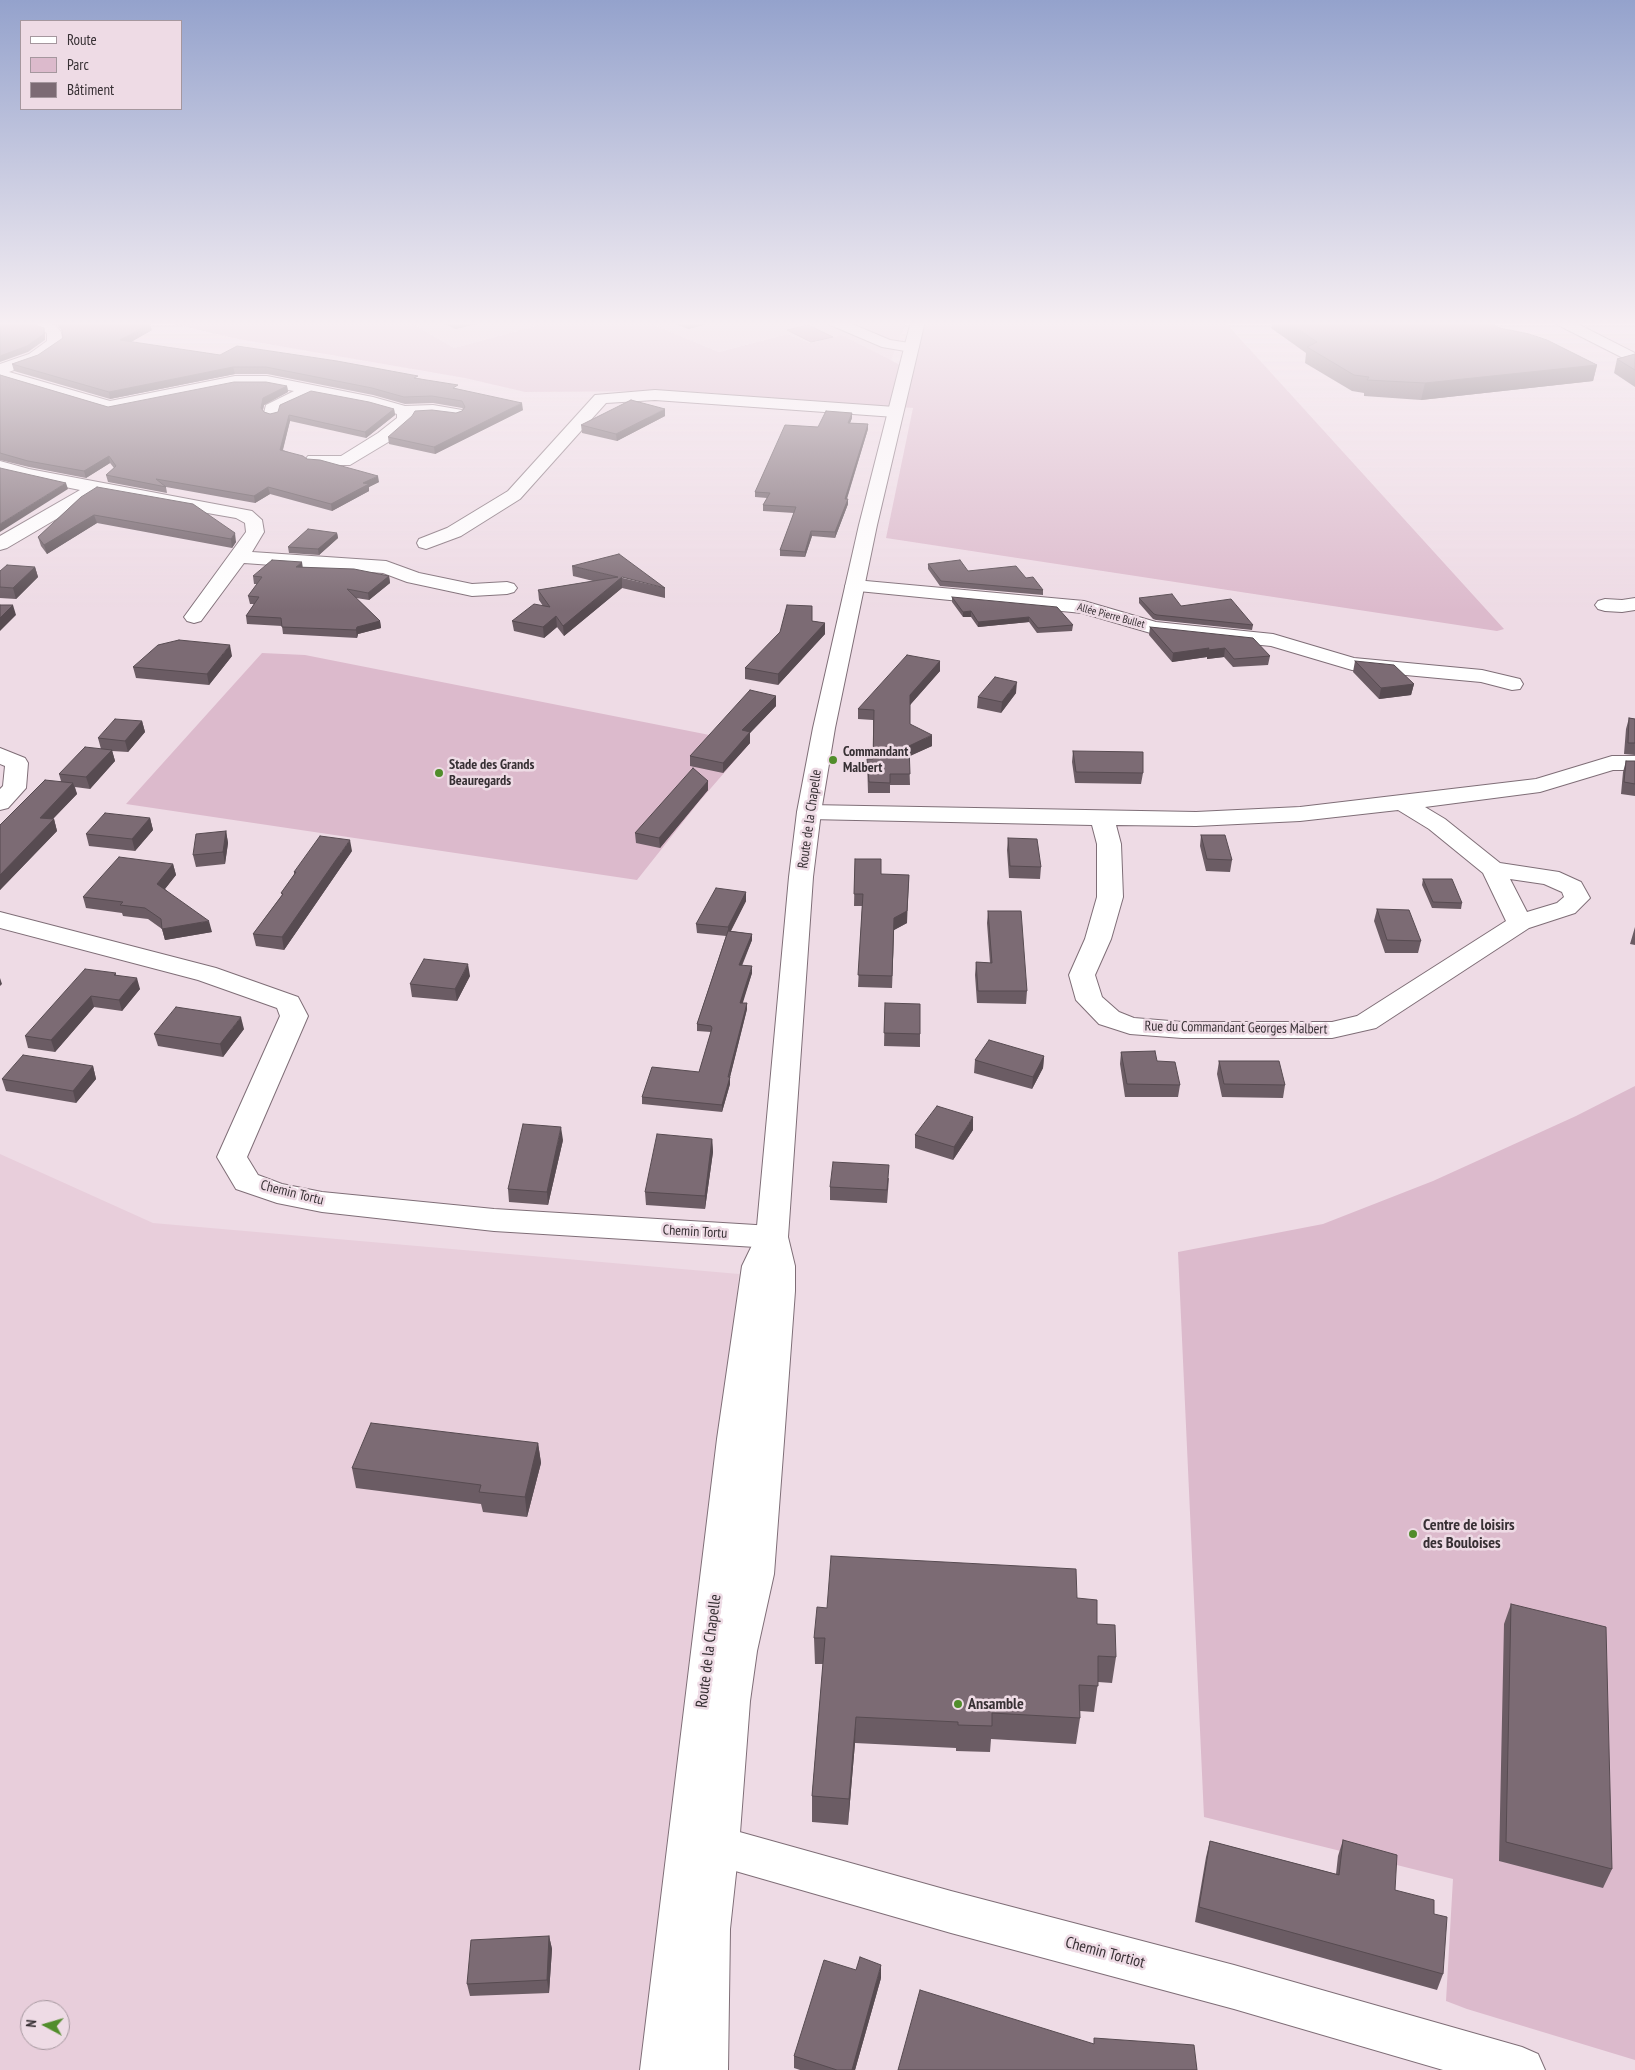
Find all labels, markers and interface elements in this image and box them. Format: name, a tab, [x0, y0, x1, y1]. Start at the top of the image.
legend	[20, 20, 182, 110]
text: Route	[67, 30, 97, 49]
text: Parc	[67, 55, 89, 74]
text: Bâtiment	[67, 80, 114, 99]
street label: Allée Pierre Bullet	[1076, 601, 1146, 631]
place label: Commandant Malbert	[843, 744, 908, 776]
marker: Commandant Malbert	[827, 754, 839, 766]
place label: Stade des Grands Beauregards	[449, 757, 534, 790]
marker: Stade des Grands Beauregards	[433, 767, 445, 779]
street label: Route de la Chapelle	[795, 768, 825, 870]
street label: Rue du Commandant Georges Malbert	[1144, 1018, 1328, 1038]
street label: Chemin Tortu	[259, 1177, 325, 1209]
street label: Chemin Tortu	[662, 1222, 728, 1242]
place label: Centre de loisirs des Bouloises	[1423, 1515, 1515, 1553]
marker: Centre de loisirs des Bouloises	[1407, 1528, 1419, 1540]
street label: Route de la Chapelle	[693, 1593, 725, 1709]
place label: Ansamble	[968, 1694, 1024, 1714]
marker: Ansamble	[952, 1698, 964, 1710]
street label: Chemin Tortiot	[1063, 1933, 1147, 1973]
north arrow	[20, 2000, 70, 2050]
text: N	[22, 2019, 40, 2028]

